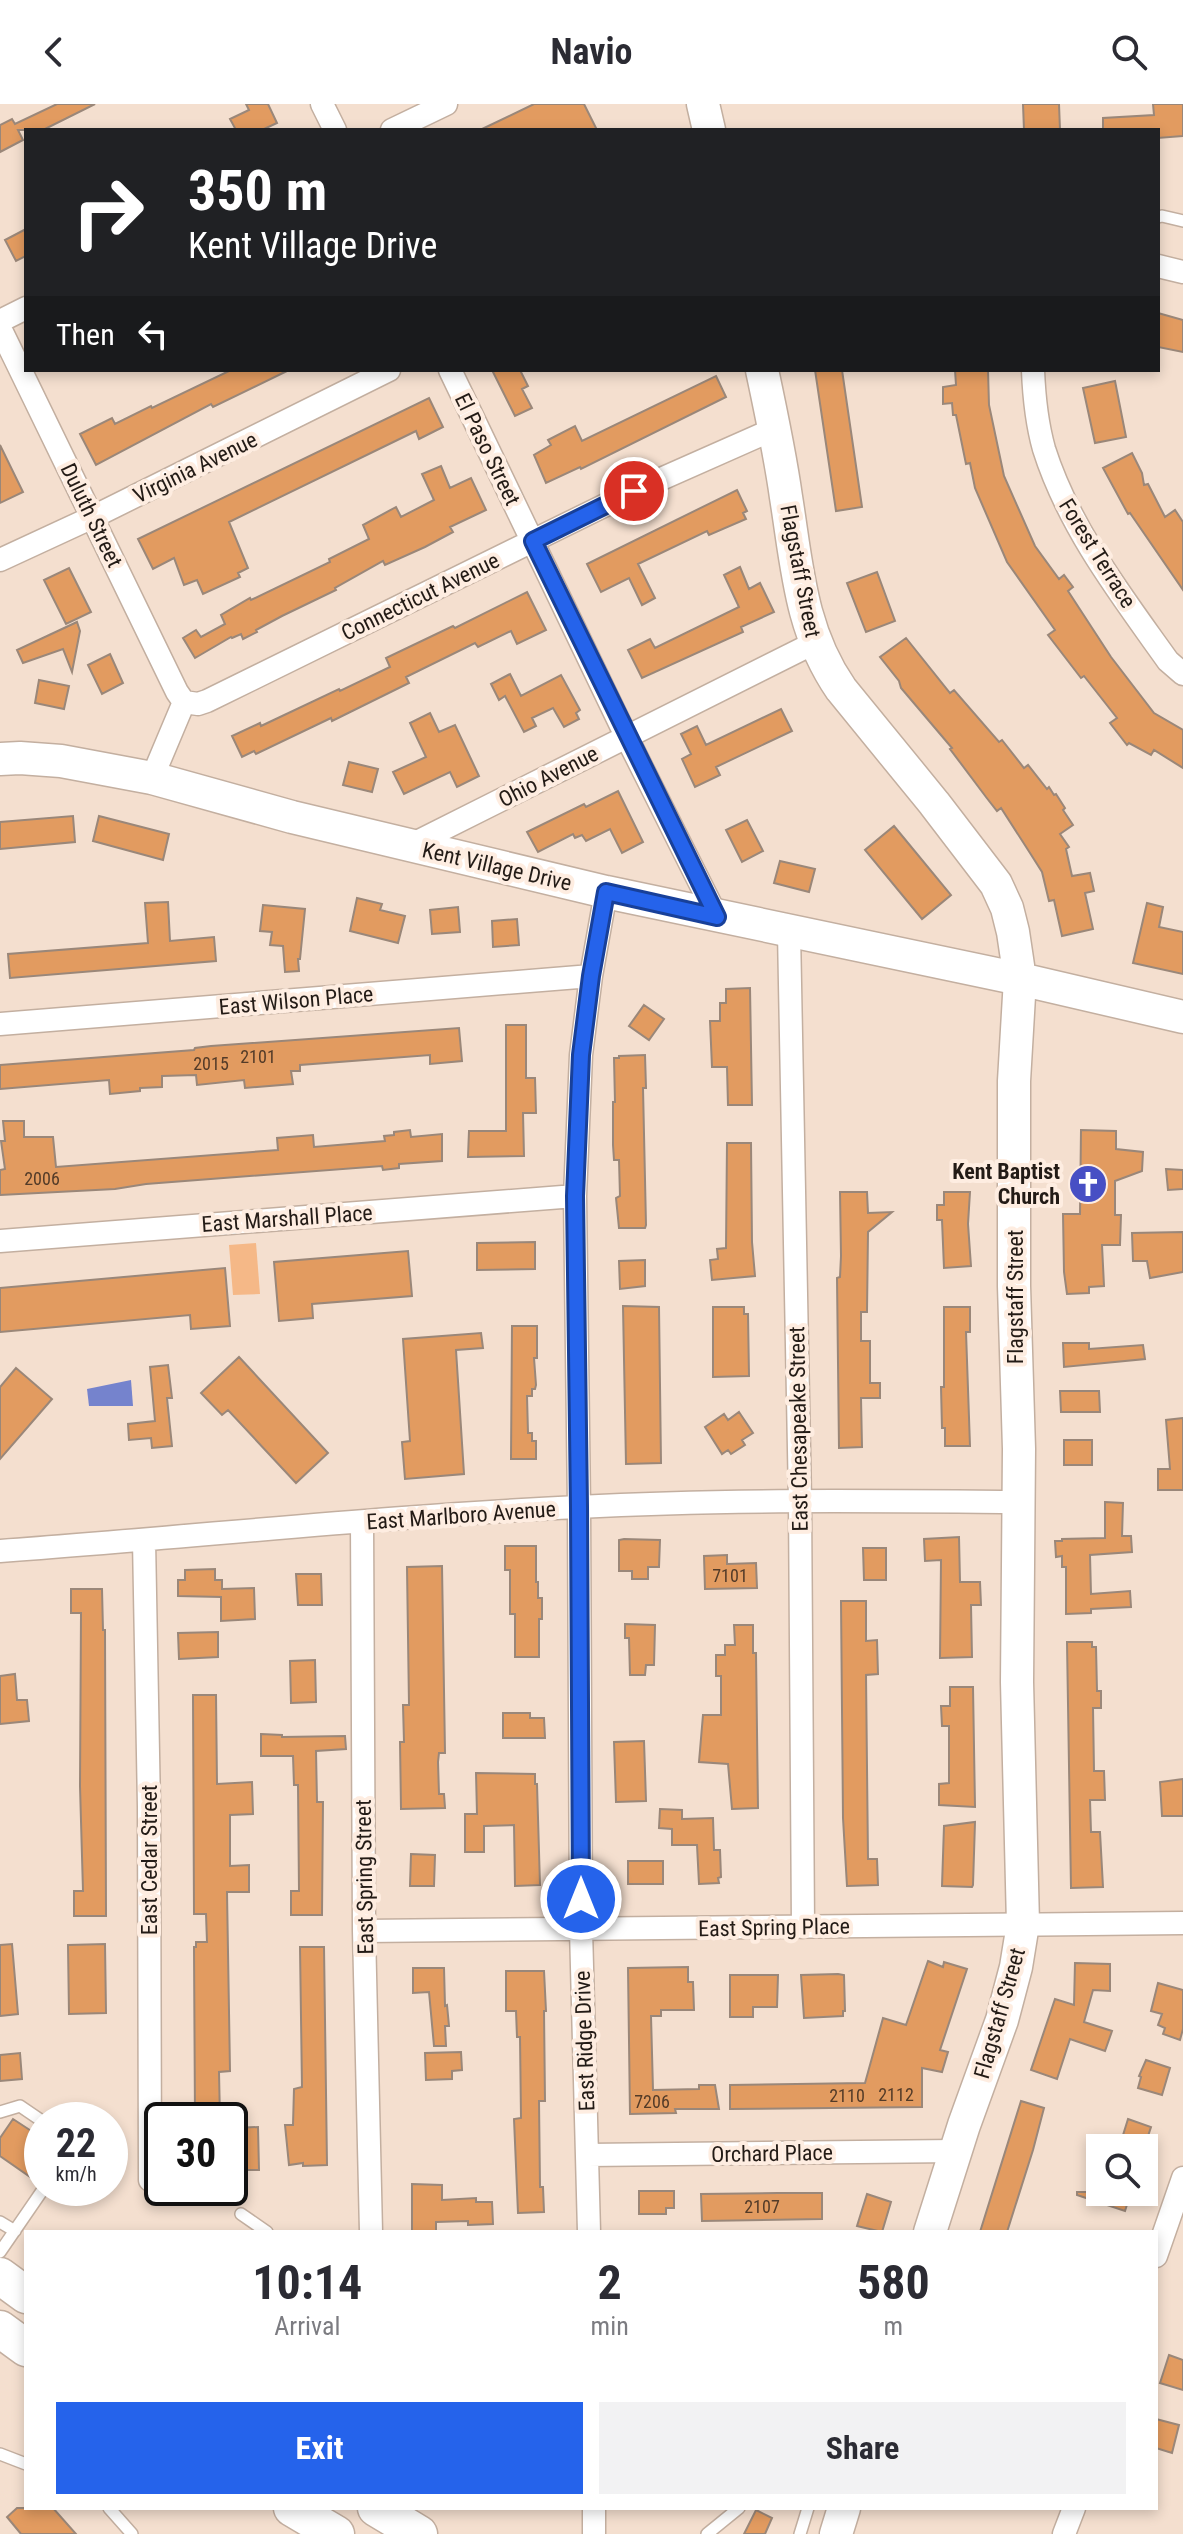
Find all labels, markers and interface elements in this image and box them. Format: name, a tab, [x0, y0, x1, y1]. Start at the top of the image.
icon: back	[32, 30, 76, 74]
icon: search	[1107, 30, 1151, 74]
text: Navio	[551, 31, 632, 73]
text: 350 m	[188, 158, 327, 224]
icon: right	[56, 160, 160, 264]
text: Kent Village Drive	[188, 225, 437, 267]
icon: left	[131, 312, 175, 356]
text: Then	[56, 317, 115, 352]
street label: El Paso Street	[450, 389, 525, 509]
street label: Virginia Avenue	[129, 427, 261, 508]
pin	[600, 457, 668, 525]
street label: Duluth Street	[56, 459, 127, 571]
icon: arrive	[612, 469, 656, 513]
street label: Forest Terrace	[1054, 494, 1141, 612]
street label: Flagstaff Street	[775, 503, 826, 640]
street label: Connecticut Avenue	[337, 547, 503, 646]
street label: Ohio Avenue	[494, 741, 602, 812]
street label: Kent Village Drive	[420, 837, 574, 896]
street label: East Wilson Place	[218, 981, 374, 1020]
house number: 2101	[240, 1046, 276, 1067]
house number: 2015	[193, 1053, 229, 1074]
place label: Kent Baptist Church	[952, 1159, 1060, 1209]
church icon: Kent Baptist Church	[1067, 1163, 1109, 1205]
house number: 2006	[24, 1168, 60, 1189]
street label: East Marshall Place	[201, 1200, 373, 1237]
street label: Flagstaff Street	[1003, 1230, 1028, 1364]
street label: East Chesapeake Street	[784, 1326, 813, 1532]
street label: East Marlboro Avenue	[365, 1496, 557, 1535]
house number: 7101	[712, 1565, 748, 1586]
street label: East Cedar Street	[137, 1785, 162, 1935]
street label: East Spring Street	[351, 1799, 378, 1955]
position arrow	[539, 1857, 623, 1941]
street label: East Spring Place	[698, 1914, 850, 1941]
street label: Flagstaff Street	[969, 1945, 1030, 2081]
street label: East Ridge Drive	[570, 1970, 599, 2112]
house number: 2112	[878, 2084, 914, 2105]
house number: 2110	[829, 2085, 865, 2106]
house number: 7206	[634, 2091, 670, 2112]
speed limit sign: 30	[144, 2102, 248, 2206]
text: 22	[56, 2120, 96, 2167]
map controls	[1086, 2134, 1158, 2206]
button: search	[1086, 2134, 1158, 2206]
street label: Orchard Place	[711, 2140, 833, 2167]
text: km/h	[55, 2162, 97, 2186]
house number: 2107	[744, 2196, 780, 2217]
text: 10:14	[252, 2254, 362, 2311]
text: 2	[598, 2254, 622, 2311]
text: 580	[857, 2254, 930, 2311]
text: Arrival	[274, 2311, 340, 2341]
text: min	[591, 2311, 629, 2341]
text: m	[884, 2311, 903, 2341]
button: Exit	[56, 2402, 583, 2494]
button: Share	[599, 2402, 1126, 2494]

